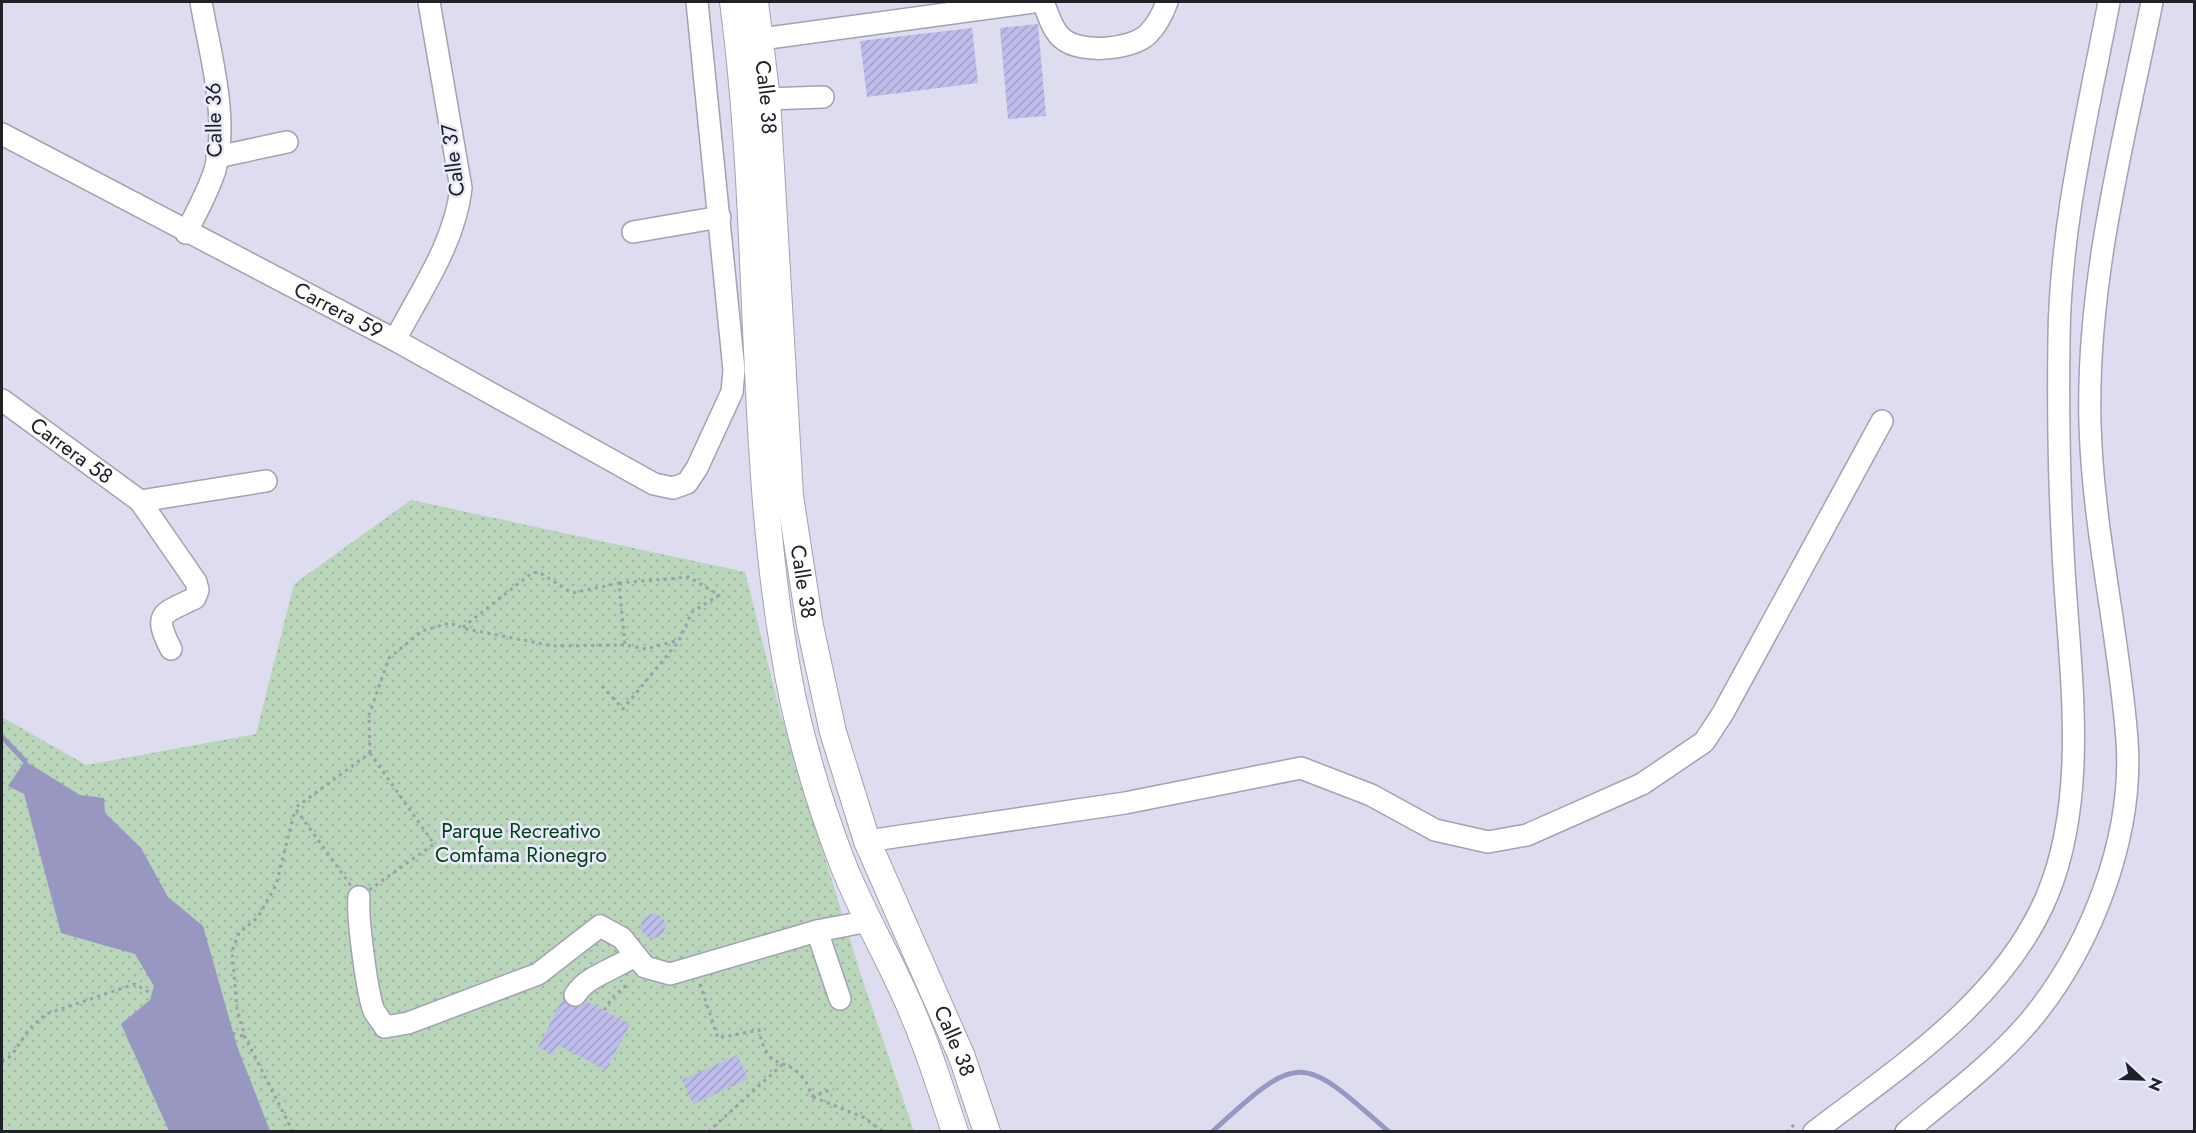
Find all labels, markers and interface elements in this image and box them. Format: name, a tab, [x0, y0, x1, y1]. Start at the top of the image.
street label: Calle 38	[747, 59, 784, 135]
street label: Calle 36	[198, 82, 230, 158]
street label: Calle 37	[434, 122, 472, 198]
street label: Carrera 59	[289, 275, 388, 346]
street label: Carrera 58	[24, 410, 119, 491]
street label: Calle 38	[783, 543, 824, 621]
park label: Parque Recreativo Comfama Rionegro	[435, 816, 607, 870]
street label: Calle 38	[926, 1001, 982, 1080]
north arrow	[2112, 1049, 2172, 1109]
text: N	[2142, 1074, 2168, 1095]

